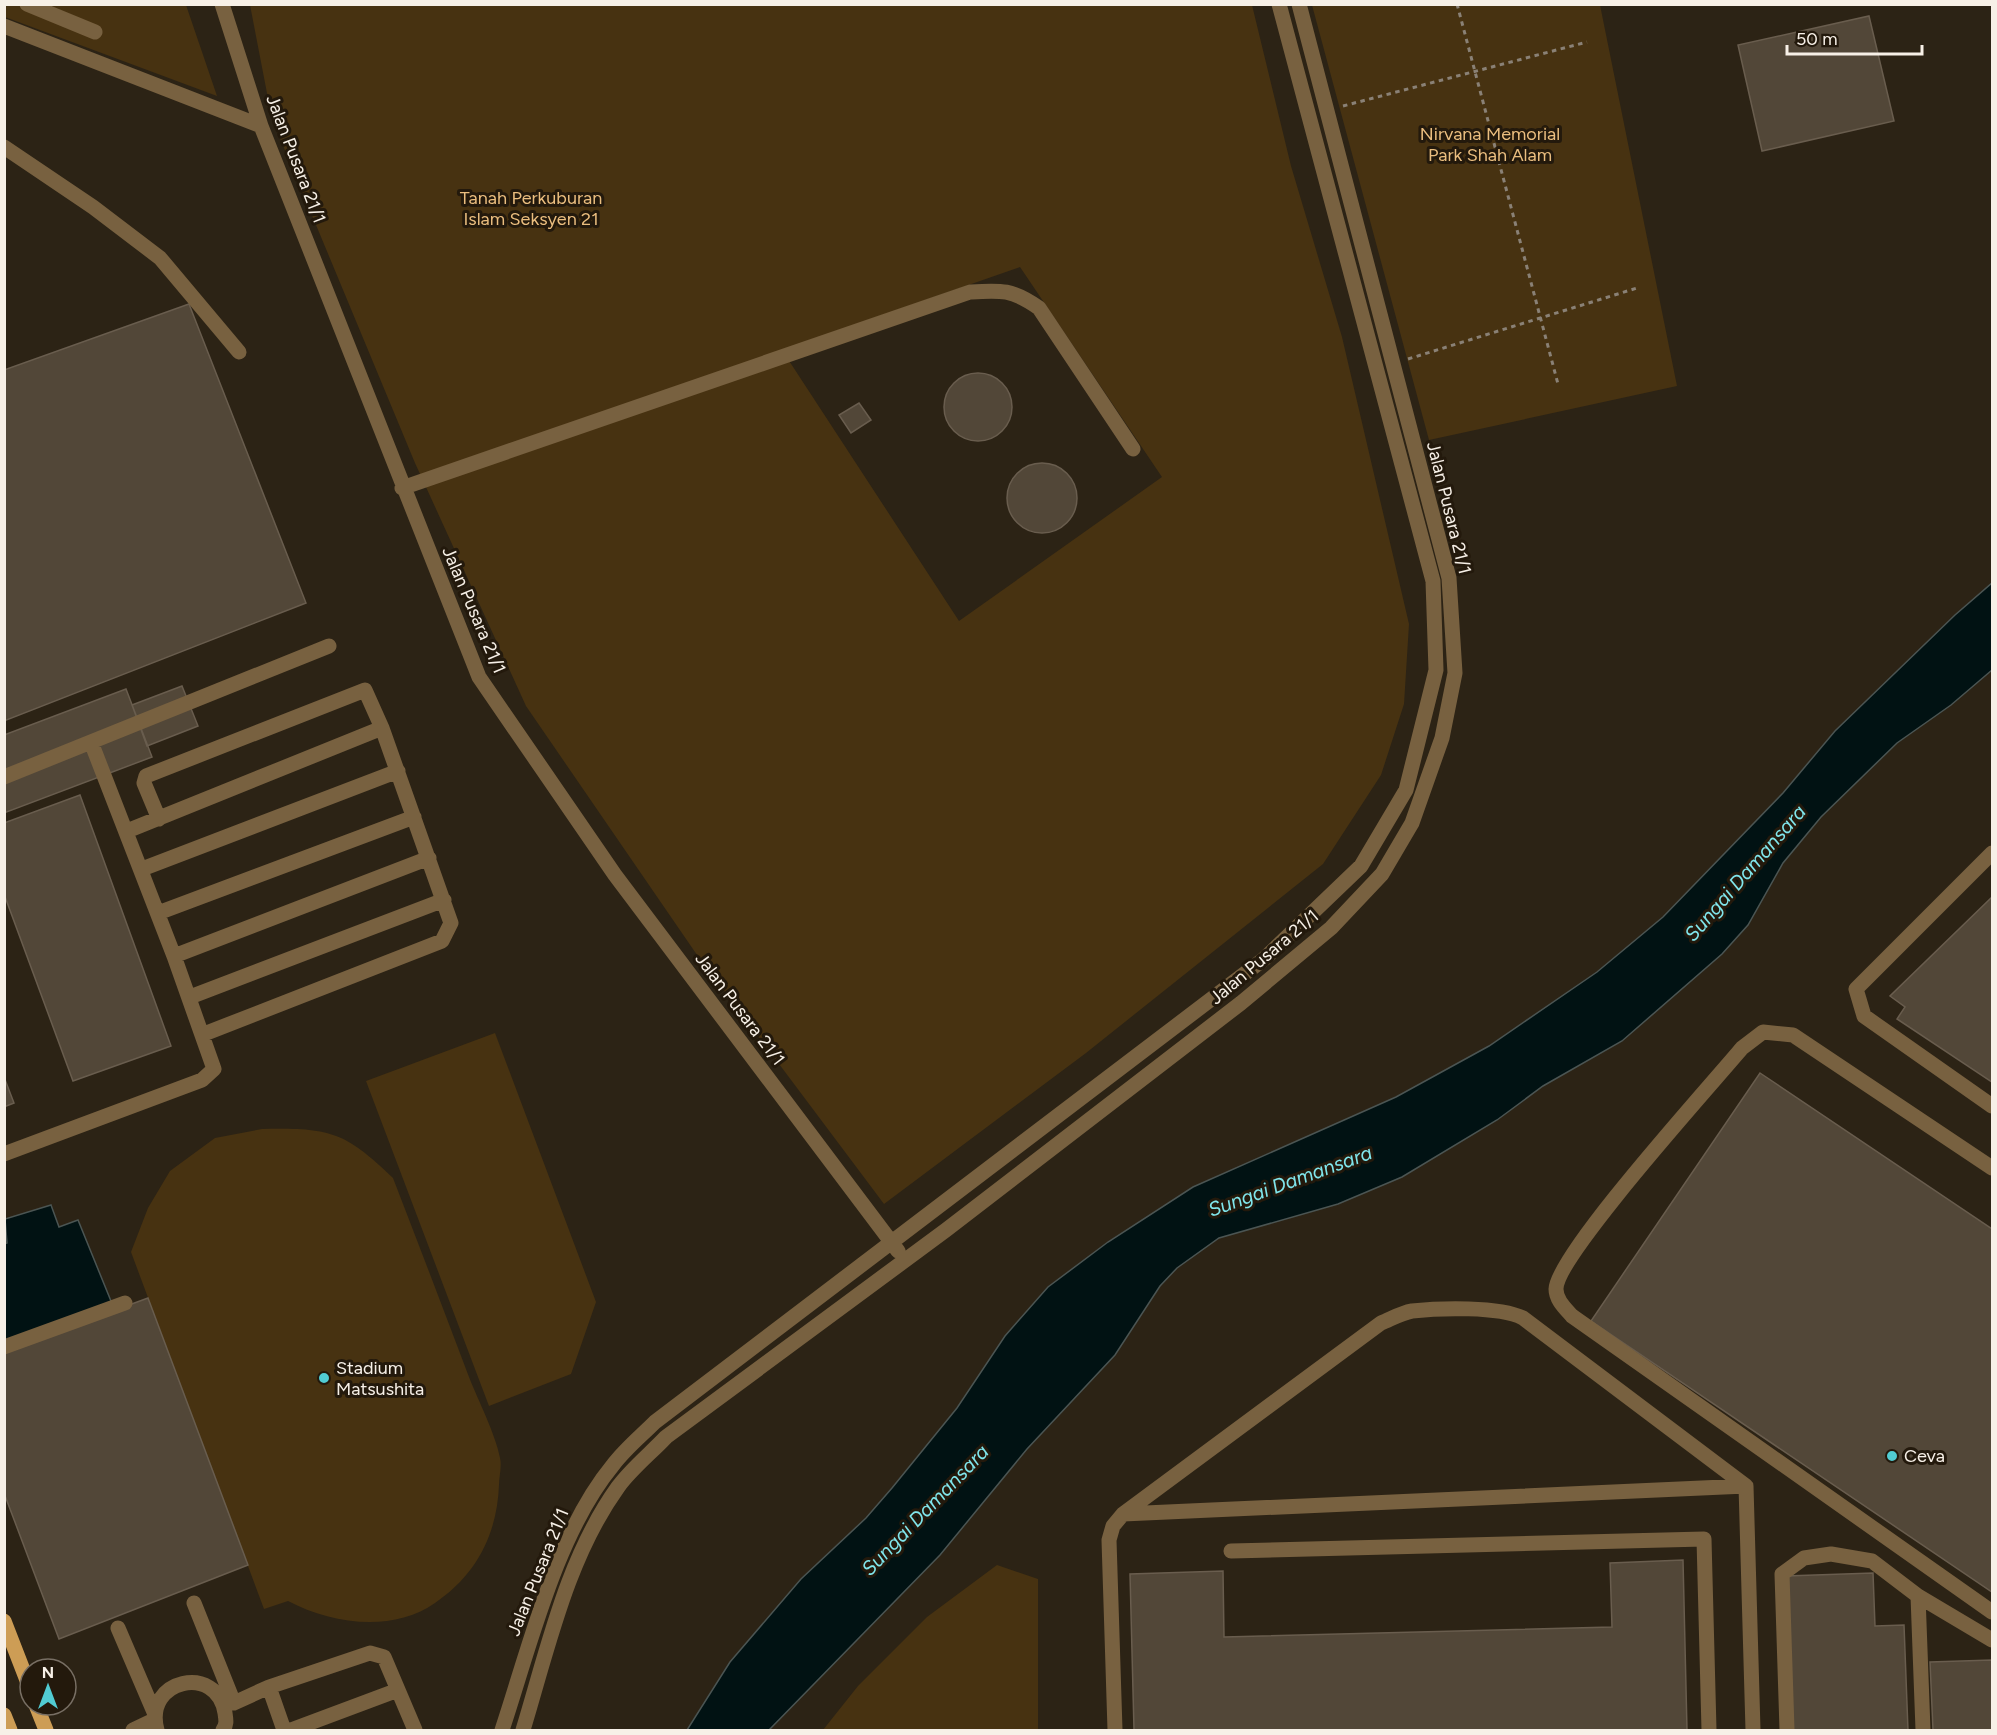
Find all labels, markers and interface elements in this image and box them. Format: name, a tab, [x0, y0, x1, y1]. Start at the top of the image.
scale bar	[1787, 18, 1922, 56]
text: 50 m	[1796, 28, 1838, 50]
street label: Jalan Pusara 21/1	[261, 92, 331, 226]
park label: Nirvana Memorial Park Shah Alam	[1420, 123, 1560, 166]
park label: Tanah Perkuburan Islam Seksyen 21	[460, 187, 602, 230]
street label: Jalan Pusara 21/1	[1422, 440, 1476, 576]
street label: Jalan Pusara 21/1	[437, 543, 511, 677]
water label: Sungai Damansara	[1679, 800, 1811, 946]
street label: Jalan Pusara 21/1	[1205, 905, 1323, 1009]
street label: Jalan Pusara 21/1	[690, 948, 790, 1070]
water label: Sungai Damansara	[1205, 1140, 1376, 1222]
place label: Stadium Matsushita	[336, 1357, 424, 1400]
marker: Stadium Matsushita	[317, 1371, 331, 1385]
water label: Sungai Damansara	[856, 1439, 994, 1580]
place label: Ceva	[1904, 1445, 1945, 1467]
marker: Ceva	[1885, 1449, 1899, 1463]
street label: Jalan Pusara 21/1	[502, 1505, 574, 1639]
north arrow	[18, 1657, 78, 1717]
text: N	[42, 1663, 54, 1682]

